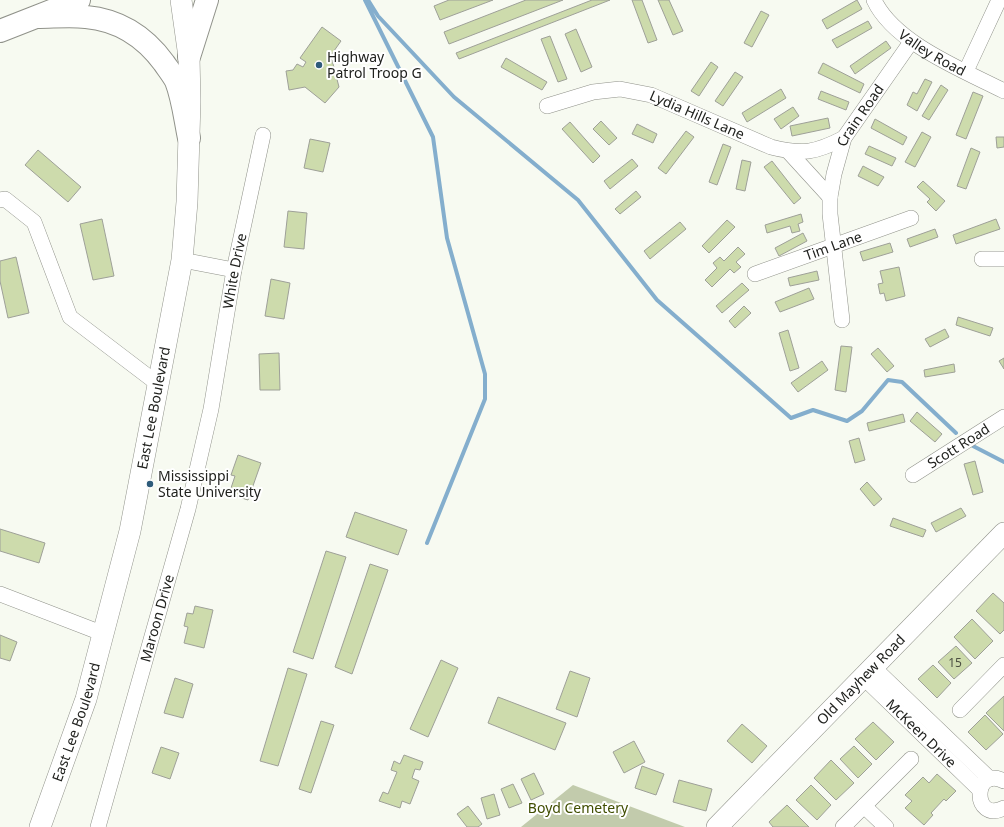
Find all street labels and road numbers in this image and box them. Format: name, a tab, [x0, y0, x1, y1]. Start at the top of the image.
street label: Valley Road	[895, 25, 969, 80]
street label: Crain Road	[832, 80, 888, 148]
street label: Lydia Hills Lane	[647, 86, 748, 143]
street label: Tim Lane	[802, 226, 864, 265]
street label: White Drive	[218, 231, 251, 310]
street label: East Lee Boulevard	[132, 345, 174, 471]
street label: Scott Road	[923, 419, 993, 472]
street label: Maroon Drive	[135, 572, 178, 664]
street label: Old Mayhew Road	[812, 630, 909, 729]
street label: East Lee Boulevard	[47, 660, 104, 784]
street label: McKeen Drive	[882, 695, 961, 771]

